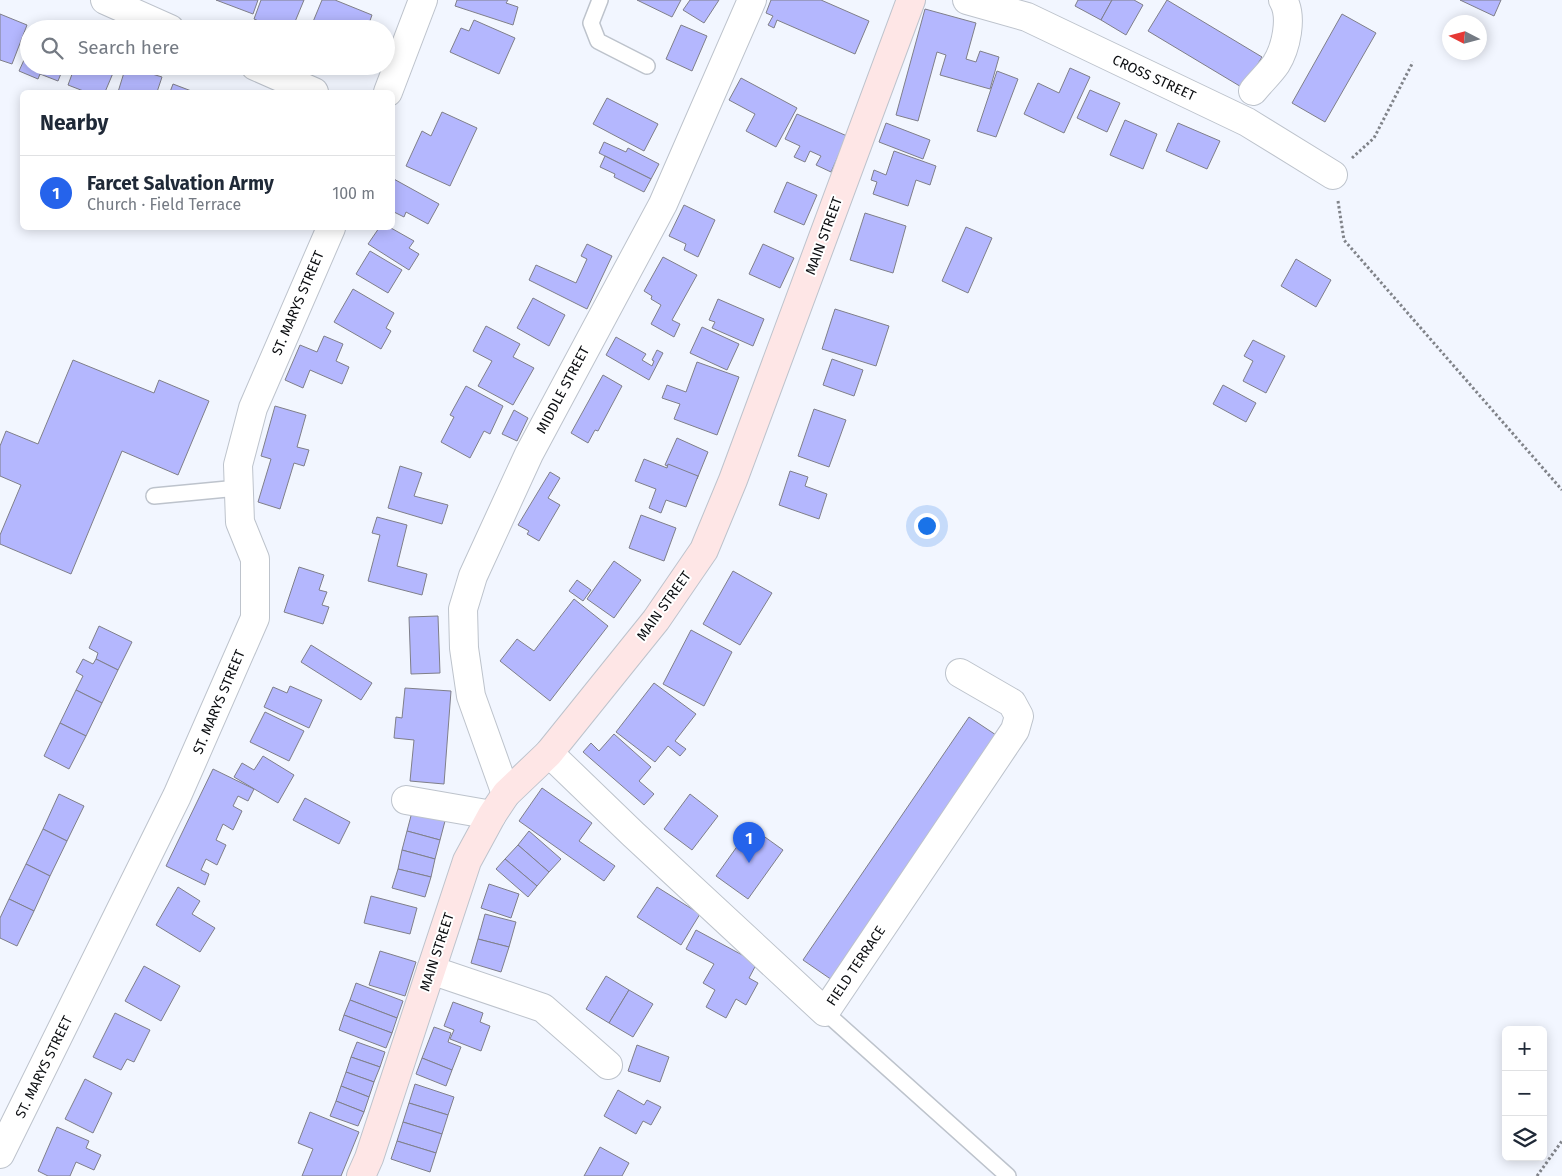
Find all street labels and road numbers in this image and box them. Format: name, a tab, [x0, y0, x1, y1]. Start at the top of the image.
street label: CROSS STREET	[1110, 51, 1199, 105]
street label: MAIN STREET	[802, 194, 846, 277]
street label: ST. MARYS STREET	[268, 248, 328, 358]
street label: MIDDLE STREET	[533, 343, 594, 437]
street label: MAIN STREET	[633, 567, 695, 644]
street label: ST. MARYS STREET	[189, 647, 249, 757]
street label: MAIN STREET	[416, 910, 458, 993]
street label: FIELD TERRACE	[823, 923, 889, 1009]
street label: ST. MARYS STREET	[12, 1012, 76, 1121]

